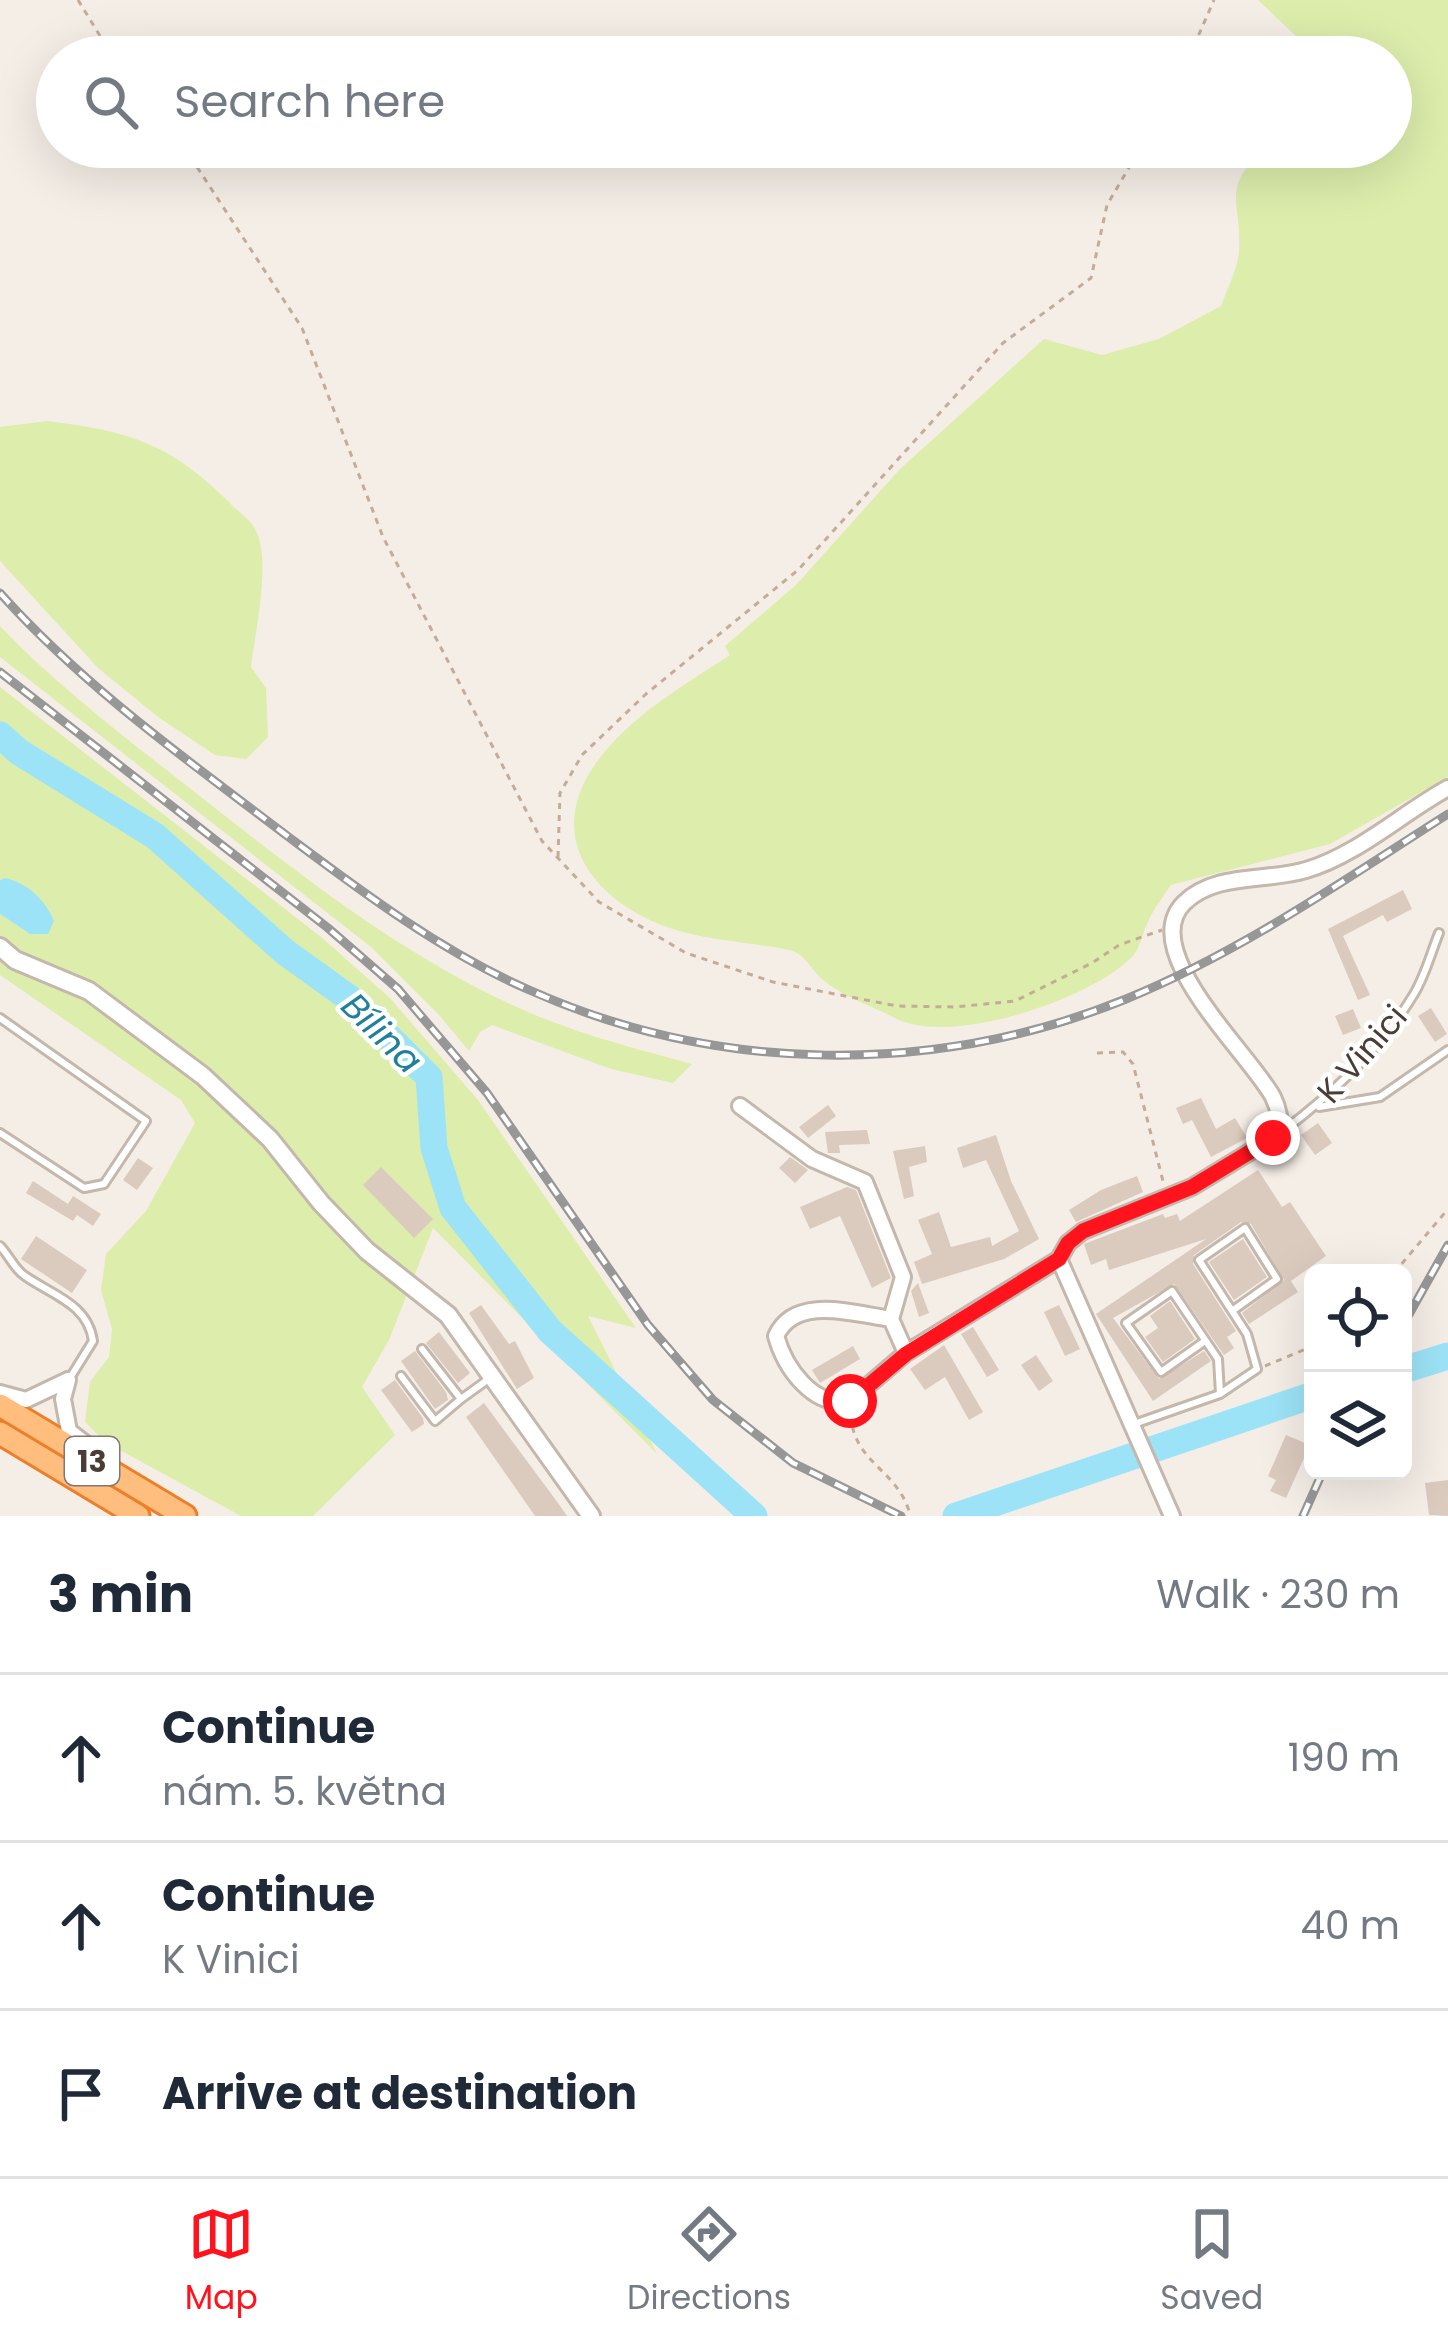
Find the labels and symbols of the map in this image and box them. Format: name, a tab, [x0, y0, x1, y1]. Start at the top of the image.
water label: Bílina	[330, 981, 434, 1085]
street label: K Vinici	[1306, 995, 1418, 1113]
route end	[1246, 1111, 1300, 1165]
route start	[823, 1374, 877, 1428]
road number: 13	[65, 1437, 119, 1485]

